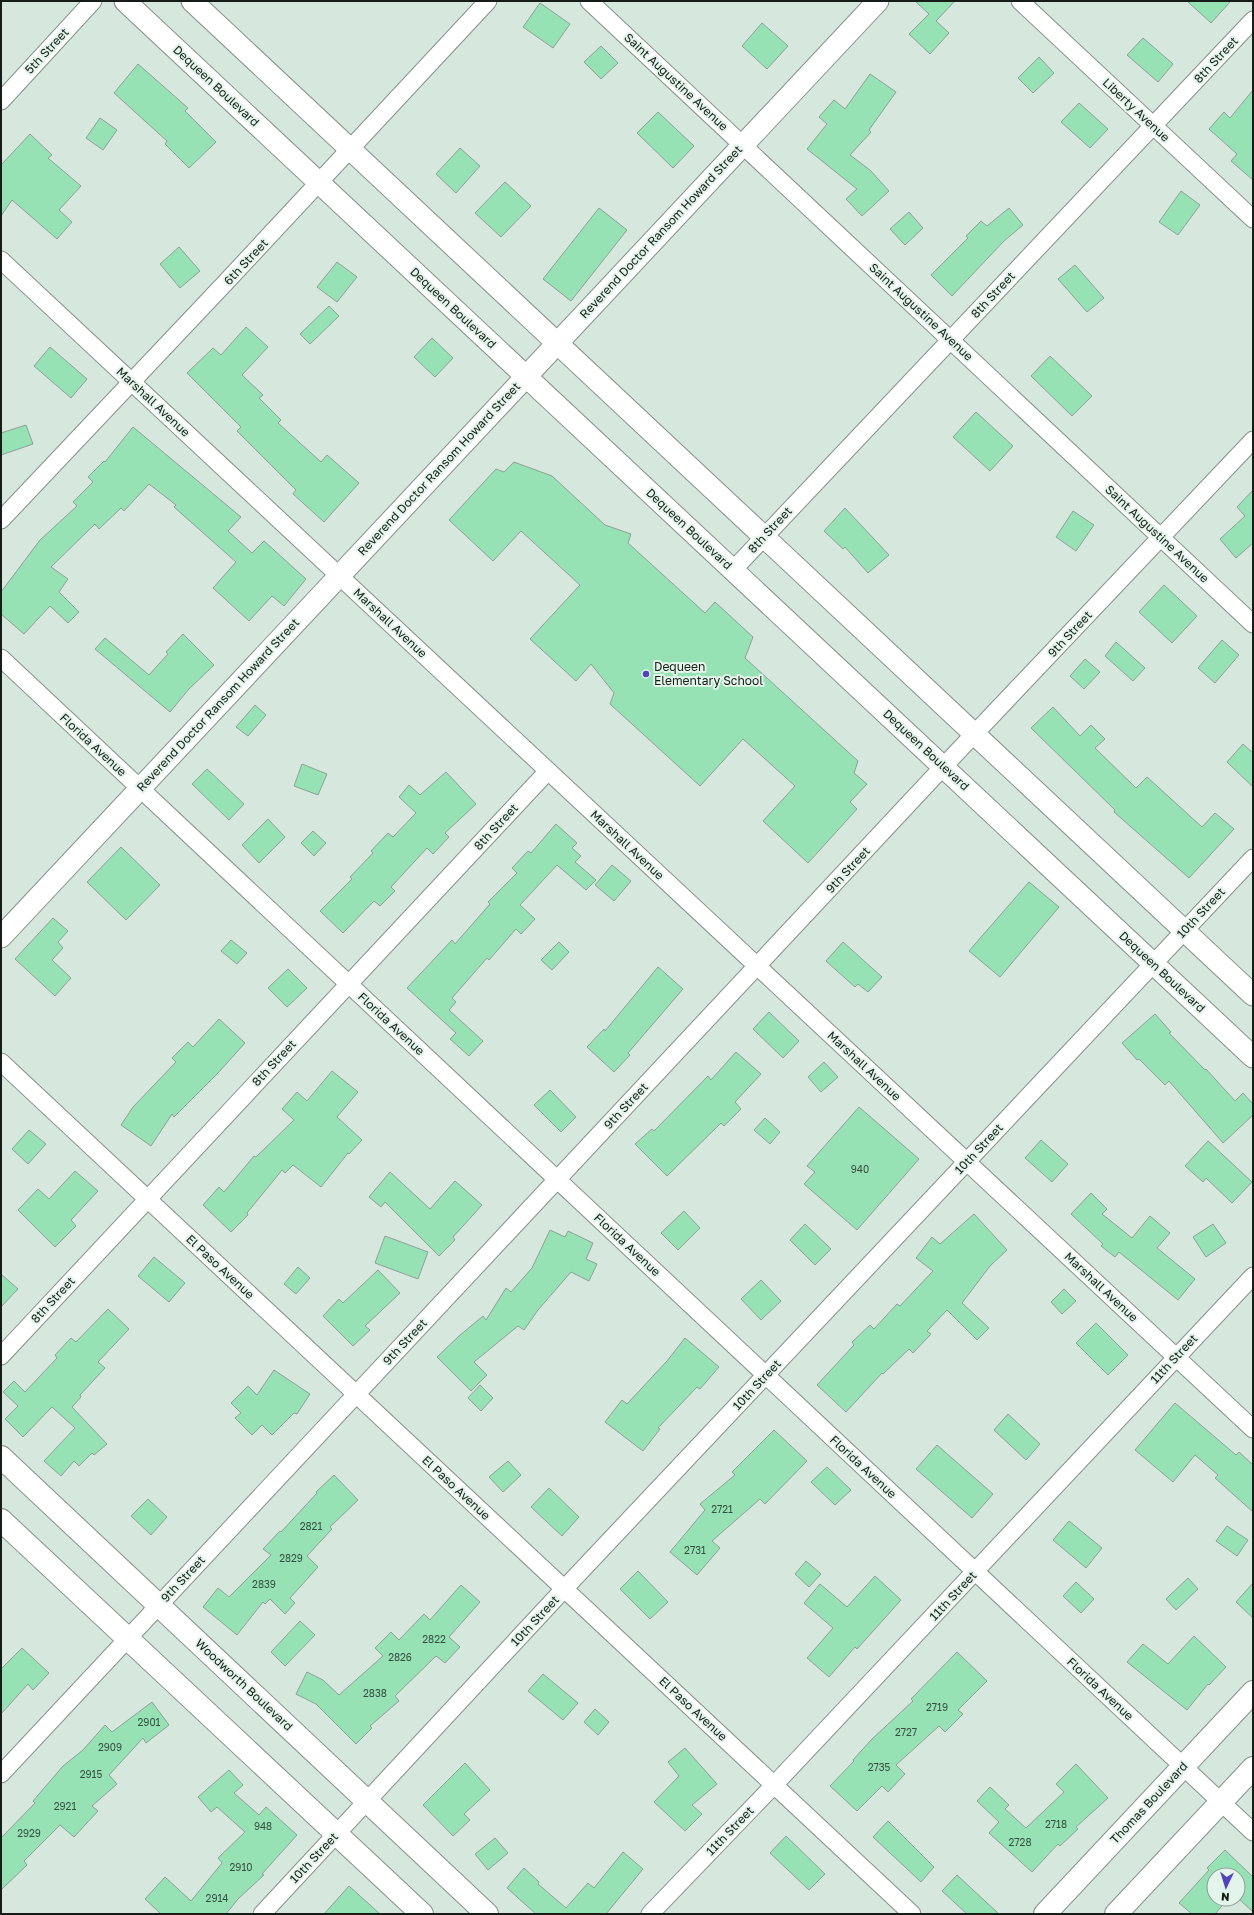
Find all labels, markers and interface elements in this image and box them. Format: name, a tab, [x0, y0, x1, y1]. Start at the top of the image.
street label: 5th Street	[21, 24, 72, 77]
street label: Saint Augustine Avenue	[621, 30, 731, 134]
street label: 8th Street	[1190, 33, 1241, 86]
street label: Dequeen Boulevard	[170, 42, 263, 129]
street label: Liberty Avenue	[1100, 75, 1173, 145]
street label: Reverend Doctor Ransom Howard Street	[576, 142, 745, 321]
street label: 6th Street	[220, 235, 271, 288]
street label: Saint Augustine Avenue	[866, 260, 976, 364]
street label: Dequeen Boulevard	[407, 264, 500, 351]
street label: 8th Street	[967, 268, 1018, 321]
street label: Marshall Avenue	[113, 364, 193, 440]
street label: Reverend Doctor Ransom Howard Street	[354, 379, 523, 558]
street label: Saint Augustine Avenue	[1102, 482, 1212, 586]
street label: Dequeen Boulevard	[643, 485, 736, 572]
street label: 8th Street	[744, 503, 795, 556]
street label: Marshall Avenue	[350, 585, 430, 661]
street label: 9th Street	[1044, 607, 1095, 660]
street label: Reverend Doctor Ransom Howard Street	[133, 615, 302, 794]
place label: Dequeen Elementary School	[654, 659, 763, 688]
marker: Dequeen Elementary School	[641, 669, 651, 679]
street label: Dequeen Boulevard	[880, 706, 973, 793]
street label: Florida Avenue	[57, 710, 130, 779]
street label: 8th Street	[470, 800, 521, 853]
street label: Marshall Avenue	[587, 807, 667, 883]
street label: 9th Street	[822, 843, 873, 896]
street label: 10th Street	[1173, 884, 1228, 941]
street label: Dequeen Boulevard	[1116, 928, 1209, 1015]
street label: Florida Avenue	[355, 989, 428, 1058]
street label: Marshall Avenue	[824, 1028, 904, 1104]
street label: 8th Street	[248, 1036, 299, 1089]
street label: 9th Street	[600, 1079, 651, 1132]
street label: 10th Street	[951, 1120, 1006, 1177]
house number: 940	[851, 1163, 869, 1175]
street label: Florida Avenue	[591, 1210, 664, 1279]
street label: El Paso Avenue	[183, 1231, 258, 1302]
street label: Marshall Avenue	[1061, 1249, 1141, 1325]
street label: 8th Street	[27, 1273, 78, 1326]
street label: 9th Street	[379, 1315, 430, 1368]
street label: 11th Street	[1147, 1331, 1201, 1387]
street label: 10th Street	[729, 1356, 784, 1413]
street label: Florida Avenue	[827, 1432, 900, 1501]
street label: El Paso Avenue	[419, 1452, 494, 1523]
house number: 2721	[711, 1503, 733, 1515]
house number: 2821	[300, 1520, 322, 1532]
house number: 2731	[684, 1544, 706, 1556]
street label: 9th Street	[157, 1552, 208, 1605]
house number: 2829	[279, 1552, 303, 1564]
street label: 11th Street	[926, 1568, 980, 1624]
house number: 2839	[252, 1578, 276, 1590]
street label: 10th Street	[507, 1592, 562, 1649]
house number: 2822	[422, 1633, 446, 1645]
street label: Woodworth Boulevard	[193, 1636, 296, 1734]
house number: 2826	[388, 1651, 412, 1663]
street label: Florida Avenue	[1064, 1654, 1137, 1723]
street label: El Paso Avenue	[656, 1673, 731, 1744]
house number: 2838	[363, 1687, 387, 1699]
house number: 2719	[926, 1701, 948, 1713]
house number: 2901	[138, 1716, 161, 1728]
house number: 2727	[895, 1726, 917, 1738]
house number: 2909	[98, 1741, 122, 1753]
street label: Thomas Boulevard	[1107, 1758, 1191, 1847]
house number: 2735	[868, 1761, 891, 1773]
house number: 2915	[80, 1768, 102, 1780]
house number: 2921	[54, 1800, 76, 1812]
street label: 11th Street	[703, 1803, 757, 1858]
house number: 2718	[1045, 1818, 1067, 1830]
house number: 948	[254, 1820, 272, 1832]
house number: 2929	[17, 1827, 41, 1839]
street label: 10th Street	[286, 1829, 341, 1886]
house number: 2728	[1009, 1836, 1032, 1848]
house number: 2910	[230, 1861, 252, 1873]
north arrow	[1206, 1867, 1246, 1907]
text: N	[1221, 1891, 1230, 1904]
house number: 2914	[206, 1892, 228, 1904]

